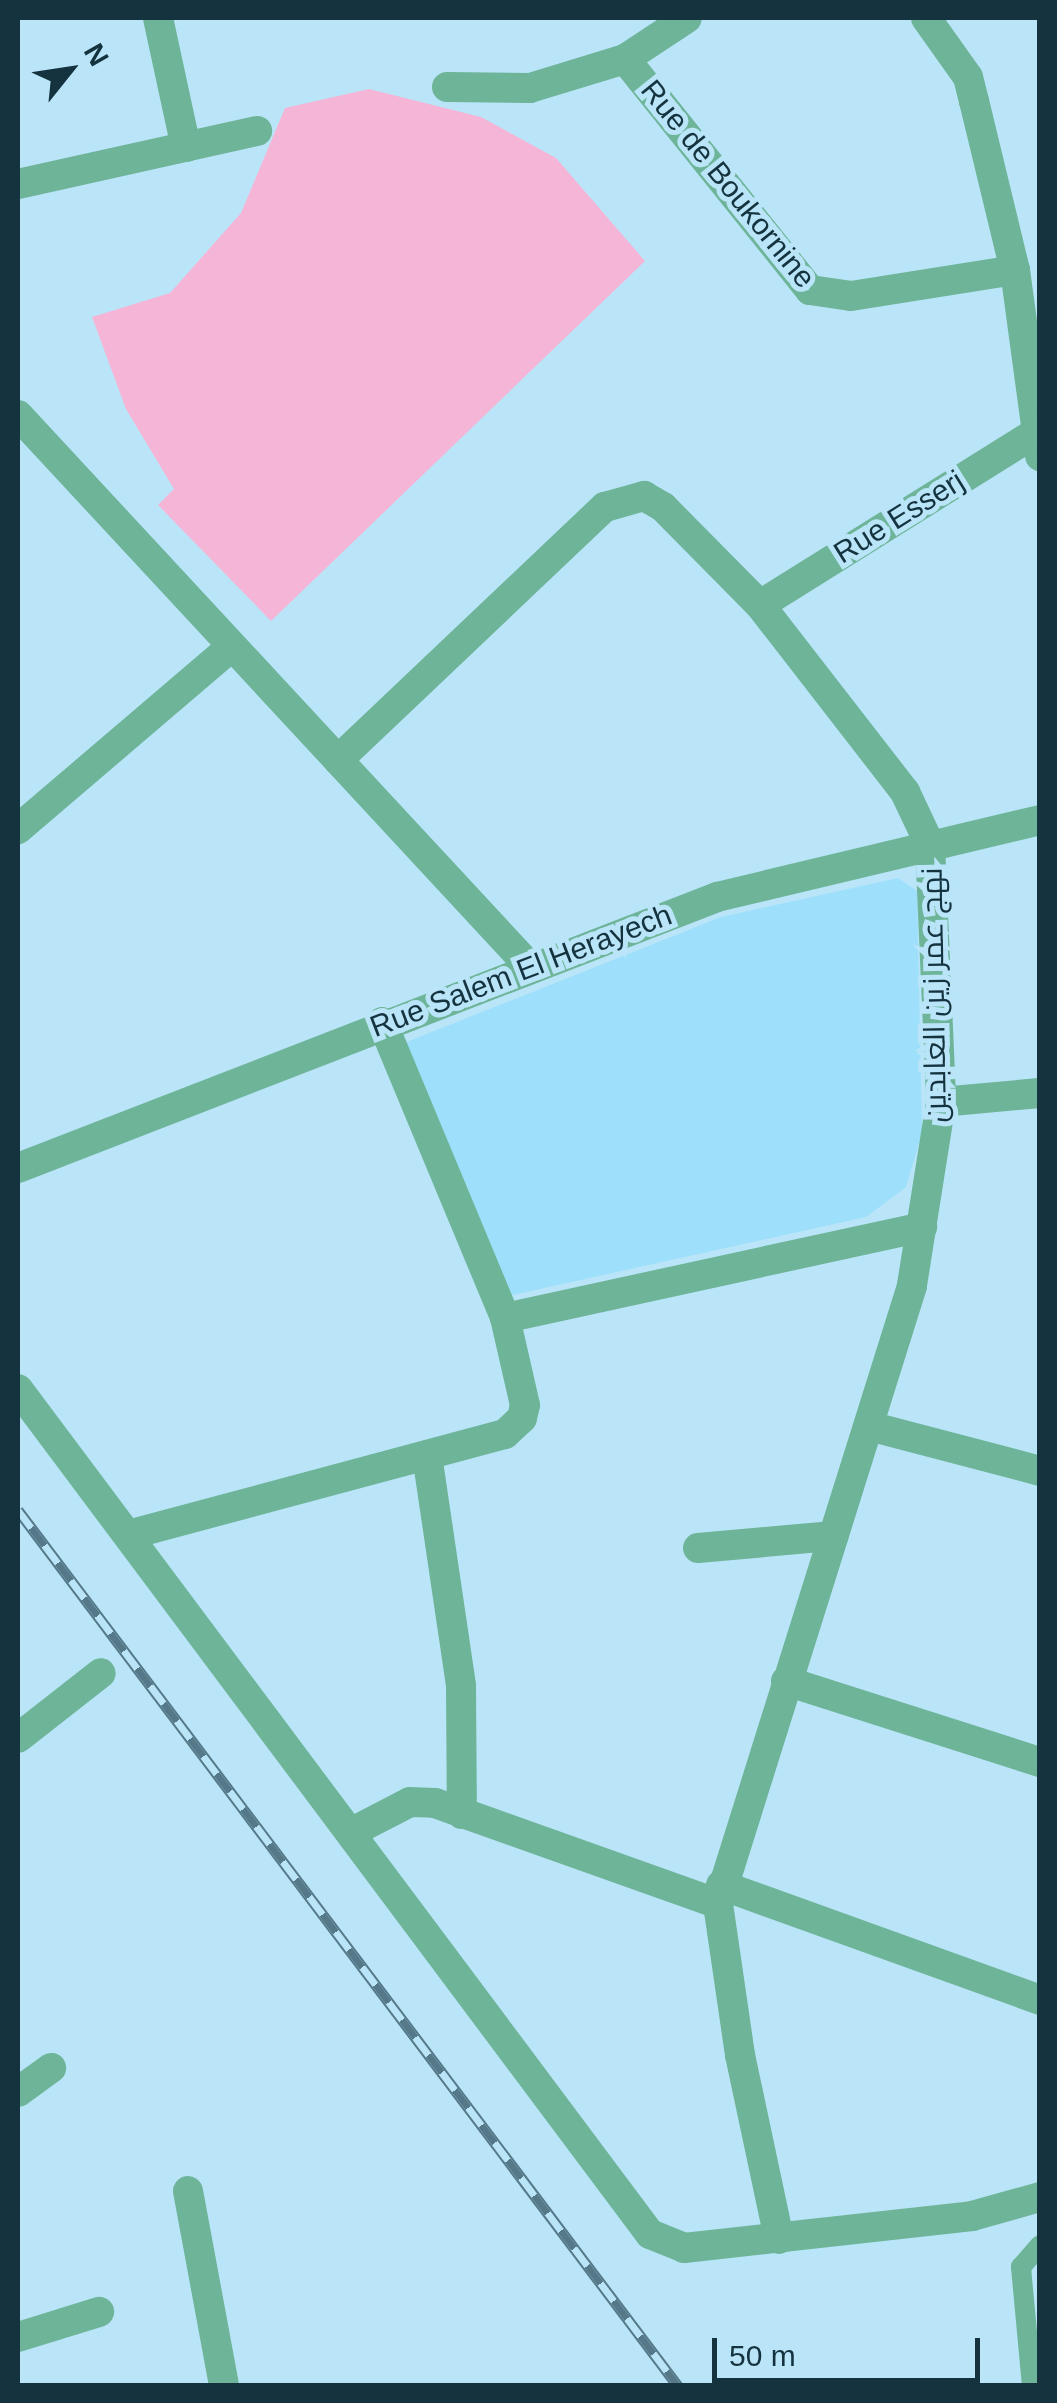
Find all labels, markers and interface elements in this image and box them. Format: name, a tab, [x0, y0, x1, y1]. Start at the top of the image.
north arrow	[20, 20, 120, 120]
text: N	[78, 38, 115, 71]
street label: Rue de Boukornine	[633, 73, 823, 295]
street label: Rue Esserj	[827, 463, 971, 571]
street label: نهج عمر زين العابدين	[914, 867, 954, 1123]
street label: Rue Salem El Herayech	[365, 897, 677, 1045]
scale bar	[717, 2318, 984, 2380]
text: 50 m	[729, 2339, 796, 2372]

